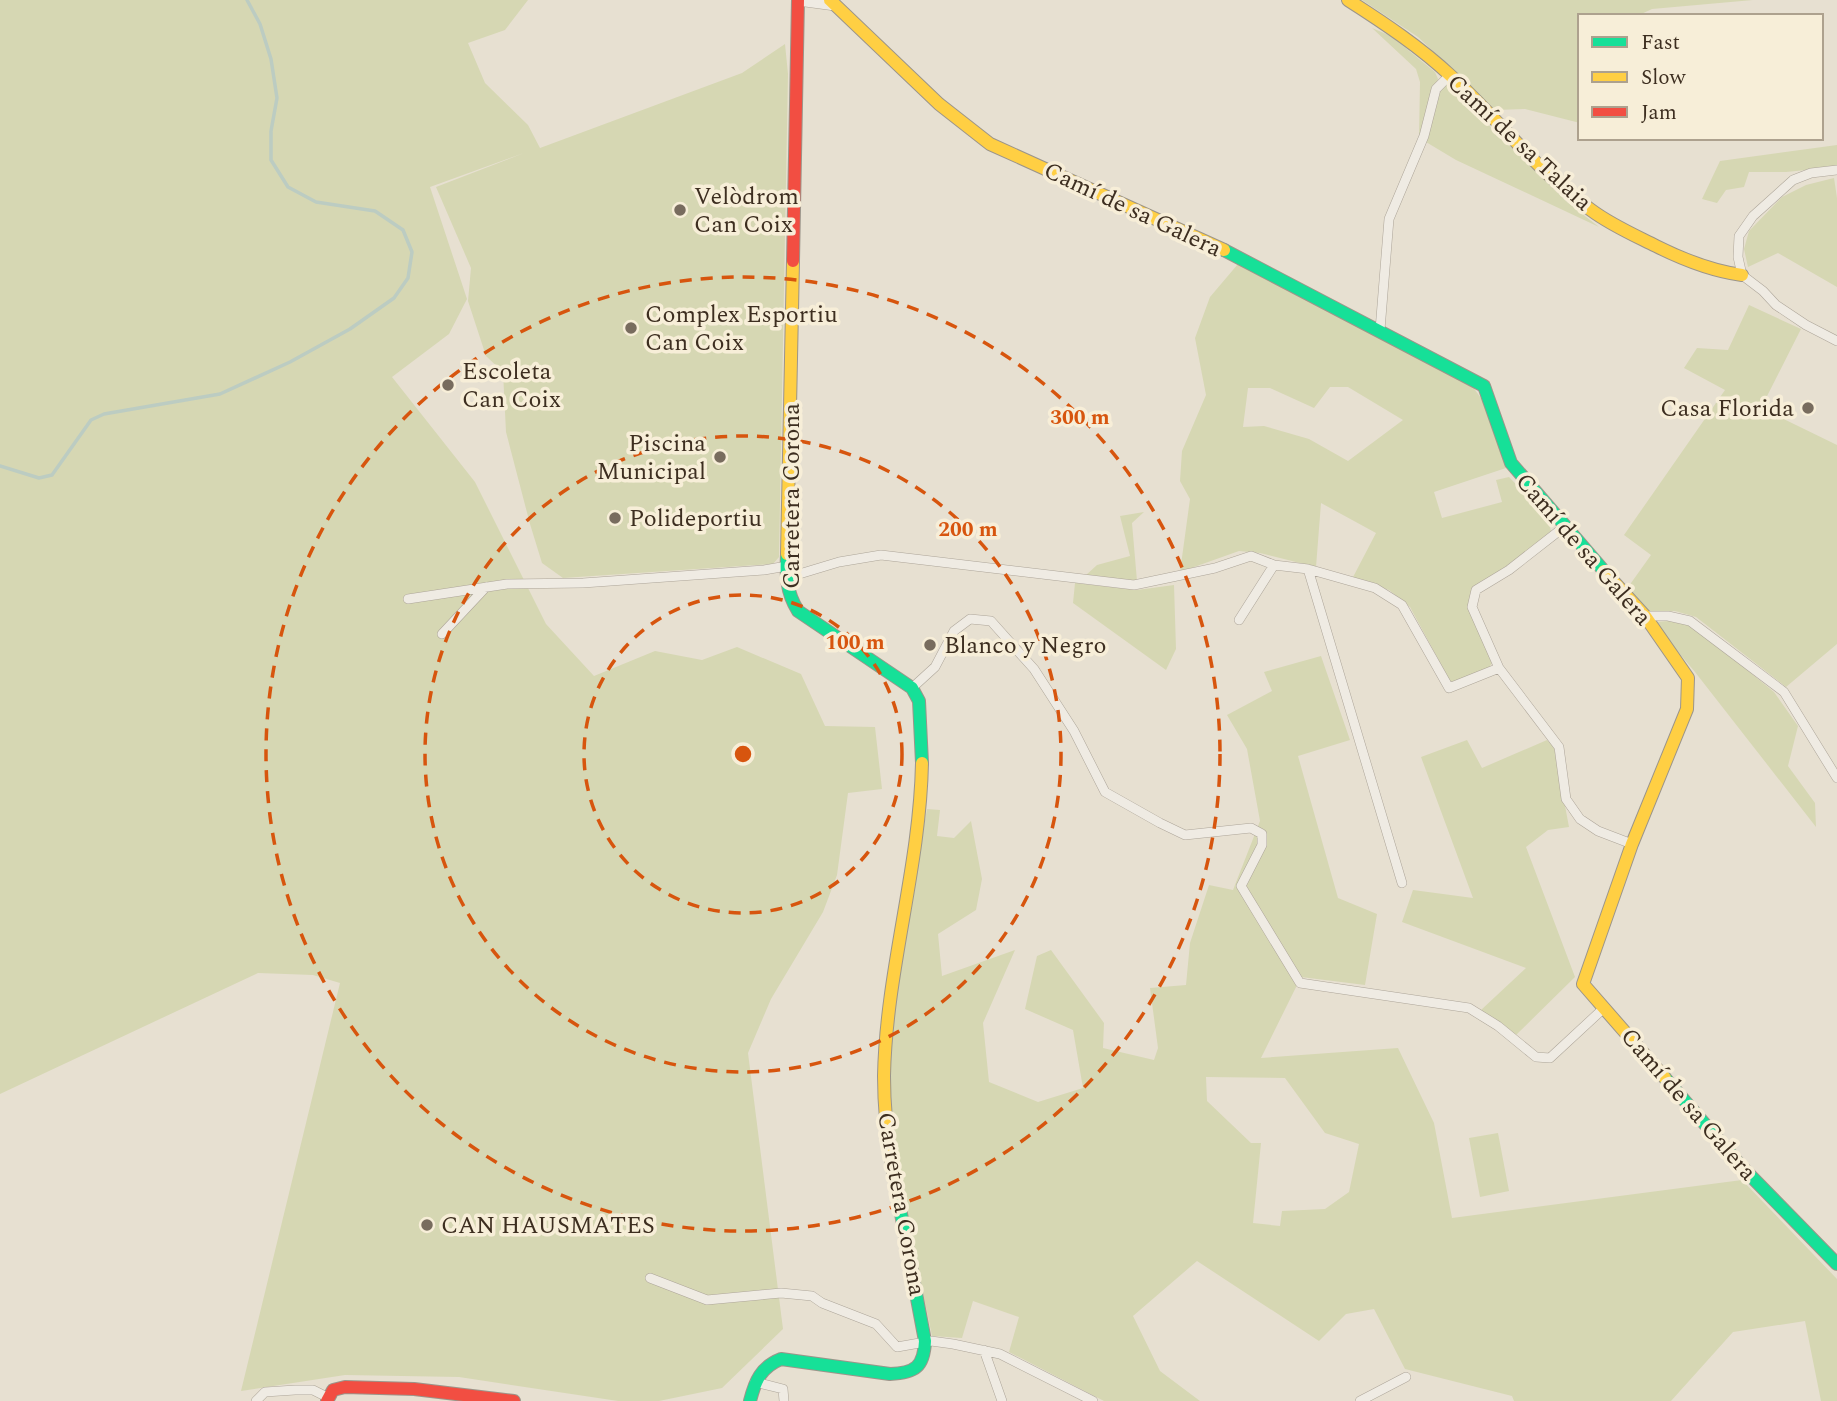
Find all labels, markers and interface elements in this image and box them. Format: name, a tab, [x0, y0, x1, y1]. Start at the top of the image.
legend	[1578, 14, 1823, 140]
text: Fast	[1641, 27, 1680, 59]
text: Slow	[1641, 62, 1687, 94]
street label: Camí de sa Talaia	[1439, 66, 1600, 220]
text: Jam	[1641, 97, 1677, 129]
street label: Camí de sa Galera	[1038, 153, 1228, 267]
place label: Velòdrom Can Coix	[694, 179, 799, 243]
marker: Velòdrom Can Coix	[672, 202, 688, 218]
place label: Complex Esportiu Can Coix	[645, 297, 838, 361]
marker: Complex Esportiu Can Coix	[623, 320, 639, 336]
place label: Escoleta Can Coix	[462, 354, 561, 418]
marker: Escoleta Can Coix	[440, 377, 456, 393]
place label: Casa Florida	[1660, 391, 1794, 427]
marker: Casa Florida	[1800, 400, 1816, 416]
text: 300 m	[1050, 402, 1110, 434]
street label: Carretera Corona	[774, 403, 810, 589]
place label: Piscina Municipal	[597, 426, 706, 490]
marker: Piscina Municipal	[712, 449, 728, 465]
street label: Camí de sa Galera	[1506, 465, 1660, 634]
place label: Polideportiu	[629, 501, 762, 537]
marker: Polideportiu	[607, 510, 623, 526]
text: 200 m	[938, 514, 998, 546]
text: 100 m	[825, 627, 885, 659]
place label: Blanco y Negro	[944, 628, 1106, 664]
marker: Blanco y Negro	[922, 637, 938, 653]
centre of rings	[731, 742, 755, 766]
street label: Camí de sa Galera	[1611, 1020, 1765, 1189]
street label: Carretera Corona	[867, 1110, 935, 1299]
place label: CAN HAUSMATES	[441, 1208, 655, 1244]
marker: CAN HAUSMATES	[419, 1217, 435, 1233]

